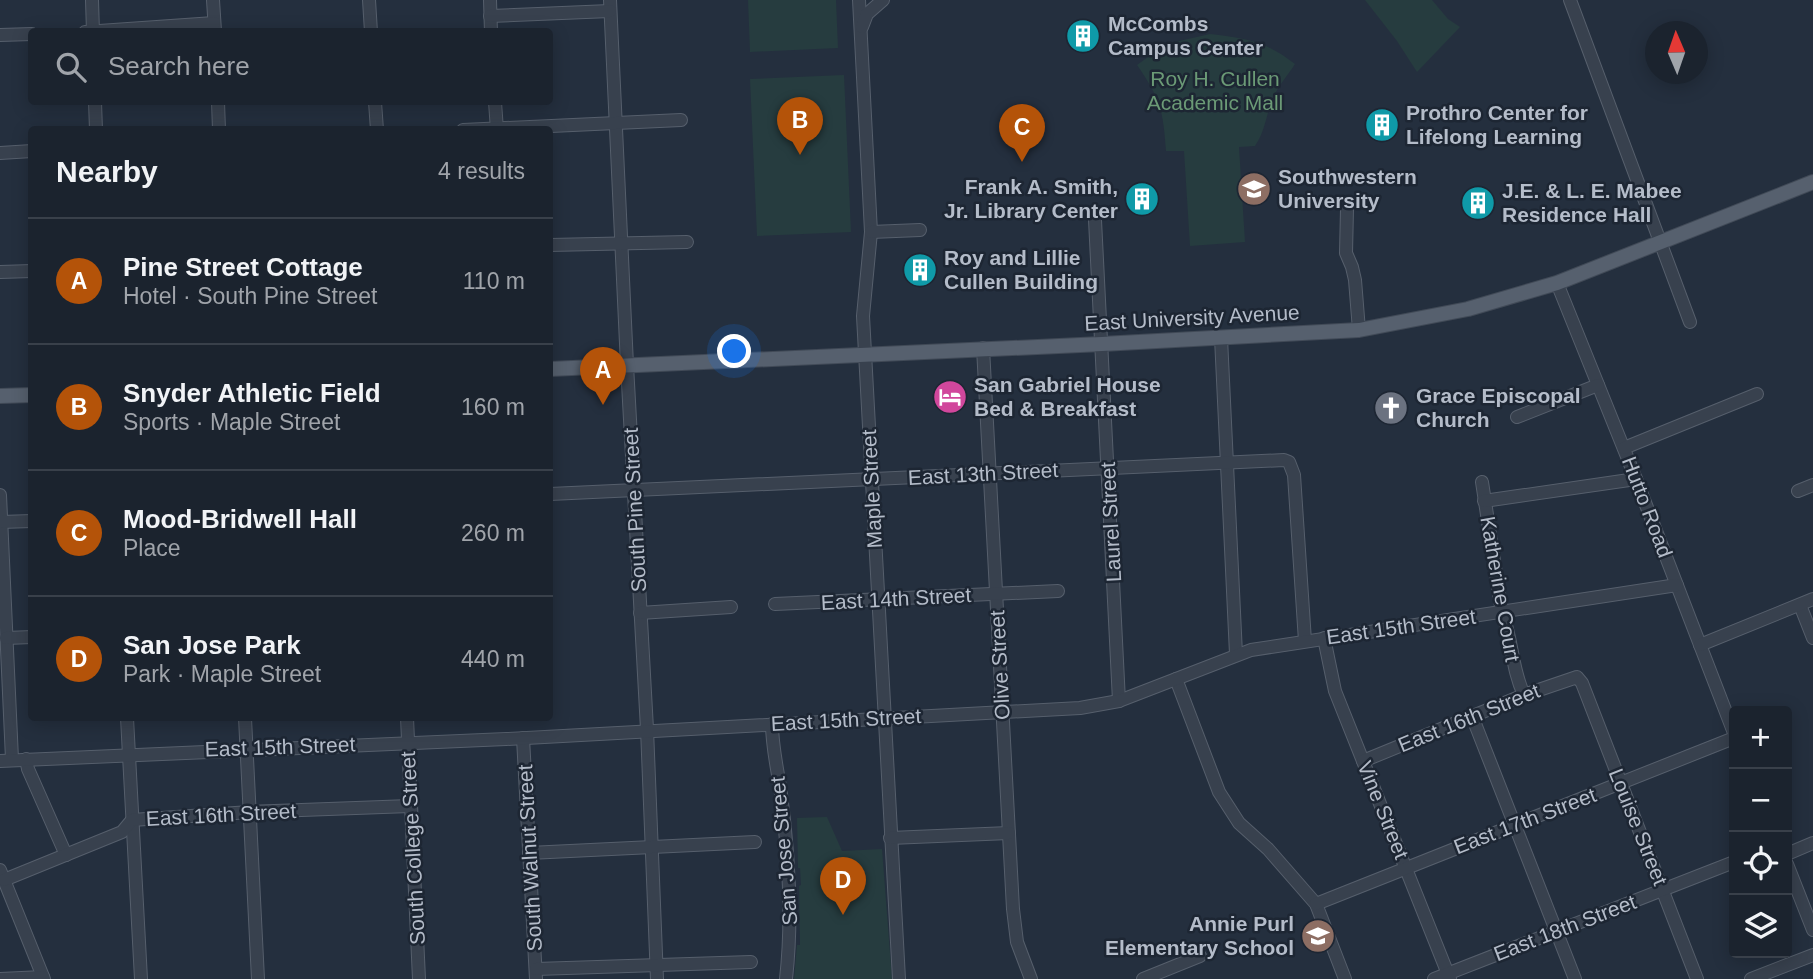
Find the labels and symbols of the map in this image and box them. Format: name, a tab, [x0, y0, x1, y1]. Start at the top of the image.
place label: McCombs Campus Center	[1108, 12, 1263, 59]
building icon: McCombs Campus Center	[1064, 17, 1102, 55]
north arrow	[1645, 21, 1708, 84]
park label: Roy H. Cullen Academic Mall	[1147, 67, 1283, 114]
pin: B	[777, 97, 823, 155]
place label: Prothro Center for Lifelong Learning	[1406, 101, 1588, 148]
pin: C	[999, 104, 1045, 162]
building icon: Prothro Center for Lifelong Learning	[1363, 106, 1401, 144]
place label: Southwestern University	[1278, 165, 1417, 212]
school or university icon: Southwestern University	[1235, 170, 1273, 208]
place label: Frank A. Smith, Jr. Library Center	[944, 175, 1118, 222]
place label: J.E. & L. E. Mabee Residence Hall	[1502, 179, 1682, 226]
building icon: Frank A. Smith, Jr. Library Center	[1123, 180, 1161, 218]
building icon: J.E. & L. E. Mabee Residence Hall	[1459, 184, 1497, 222]
place label: Roy and Lillie Cullen Building	[944, 246, 1098, 293]
building icon: Roy and Lillie Cullen Building	[901, 251, 939, 289]
street label: East University Avenue	[1084, 300, 1300, 335]
your location	[717, 334, 751, 368]
pin: A	[580, 347, 626, 405]
place label: San Gabriel House Bed & Breakfast	[974, 373, 1161, 420]
hotel icon: San Gabriel House Bed & Breakfast	[931, 378, 969, 416]
place label: Grace Episcopal Church	[1416, 384, 1581, 431]
church icon: Grace Episcopal Church	[1372, 389, 1410, 427]
street label: South Pine Street	[619, 427, 650, 593]
street label: Maple Street	[857, 429, 886, 549]
street label: Hutto Road	[1618, 453, 1677, 561]
street label: East 13th Street	[907, 458, 1059, 489]
street label: Laurel Street	[1096, 461, 1125, 583]
street label: Katherine Court	[1476, 514, 1525, 663]
street label: East 14th Street	[820, 583, 972, 614]
street label: East 15th Street	[1325, 605, 1477, 648]
street label: Olive Street	[985, 609, 1014, 720]
street label: East 16th Street	[1395, 679, 1543, 756]
street label: East 15th Street	[770, 704, 922, 735]
street label: East 15th Street	[204, 732, 356, 761]
street label: South College Street	[396, 751, 429, 945]
street label: Vine Street	[1353, 758, 1414, 862]
street label: South Walnut Street	[513, 764, 546, 952]
street label: Louise Street	[1605, 765, 1672, 889]
street label: San Jose Street	[766, 775, 801, 926]
street label: East 17th Street	[1450, 783, 1599, 858]
street label: East 16th Street	[145, 799, 297, 830]
pin: D	[820, 857, 866, 915]
street label: East 18th Street	[1490, 890, 1639, 965]
place label: Annie Purl Elementary School	[1105, 912, 1294, 959]
school or university icon: Annie Purl Elementary School	[1299, 917, 1337, 955]

